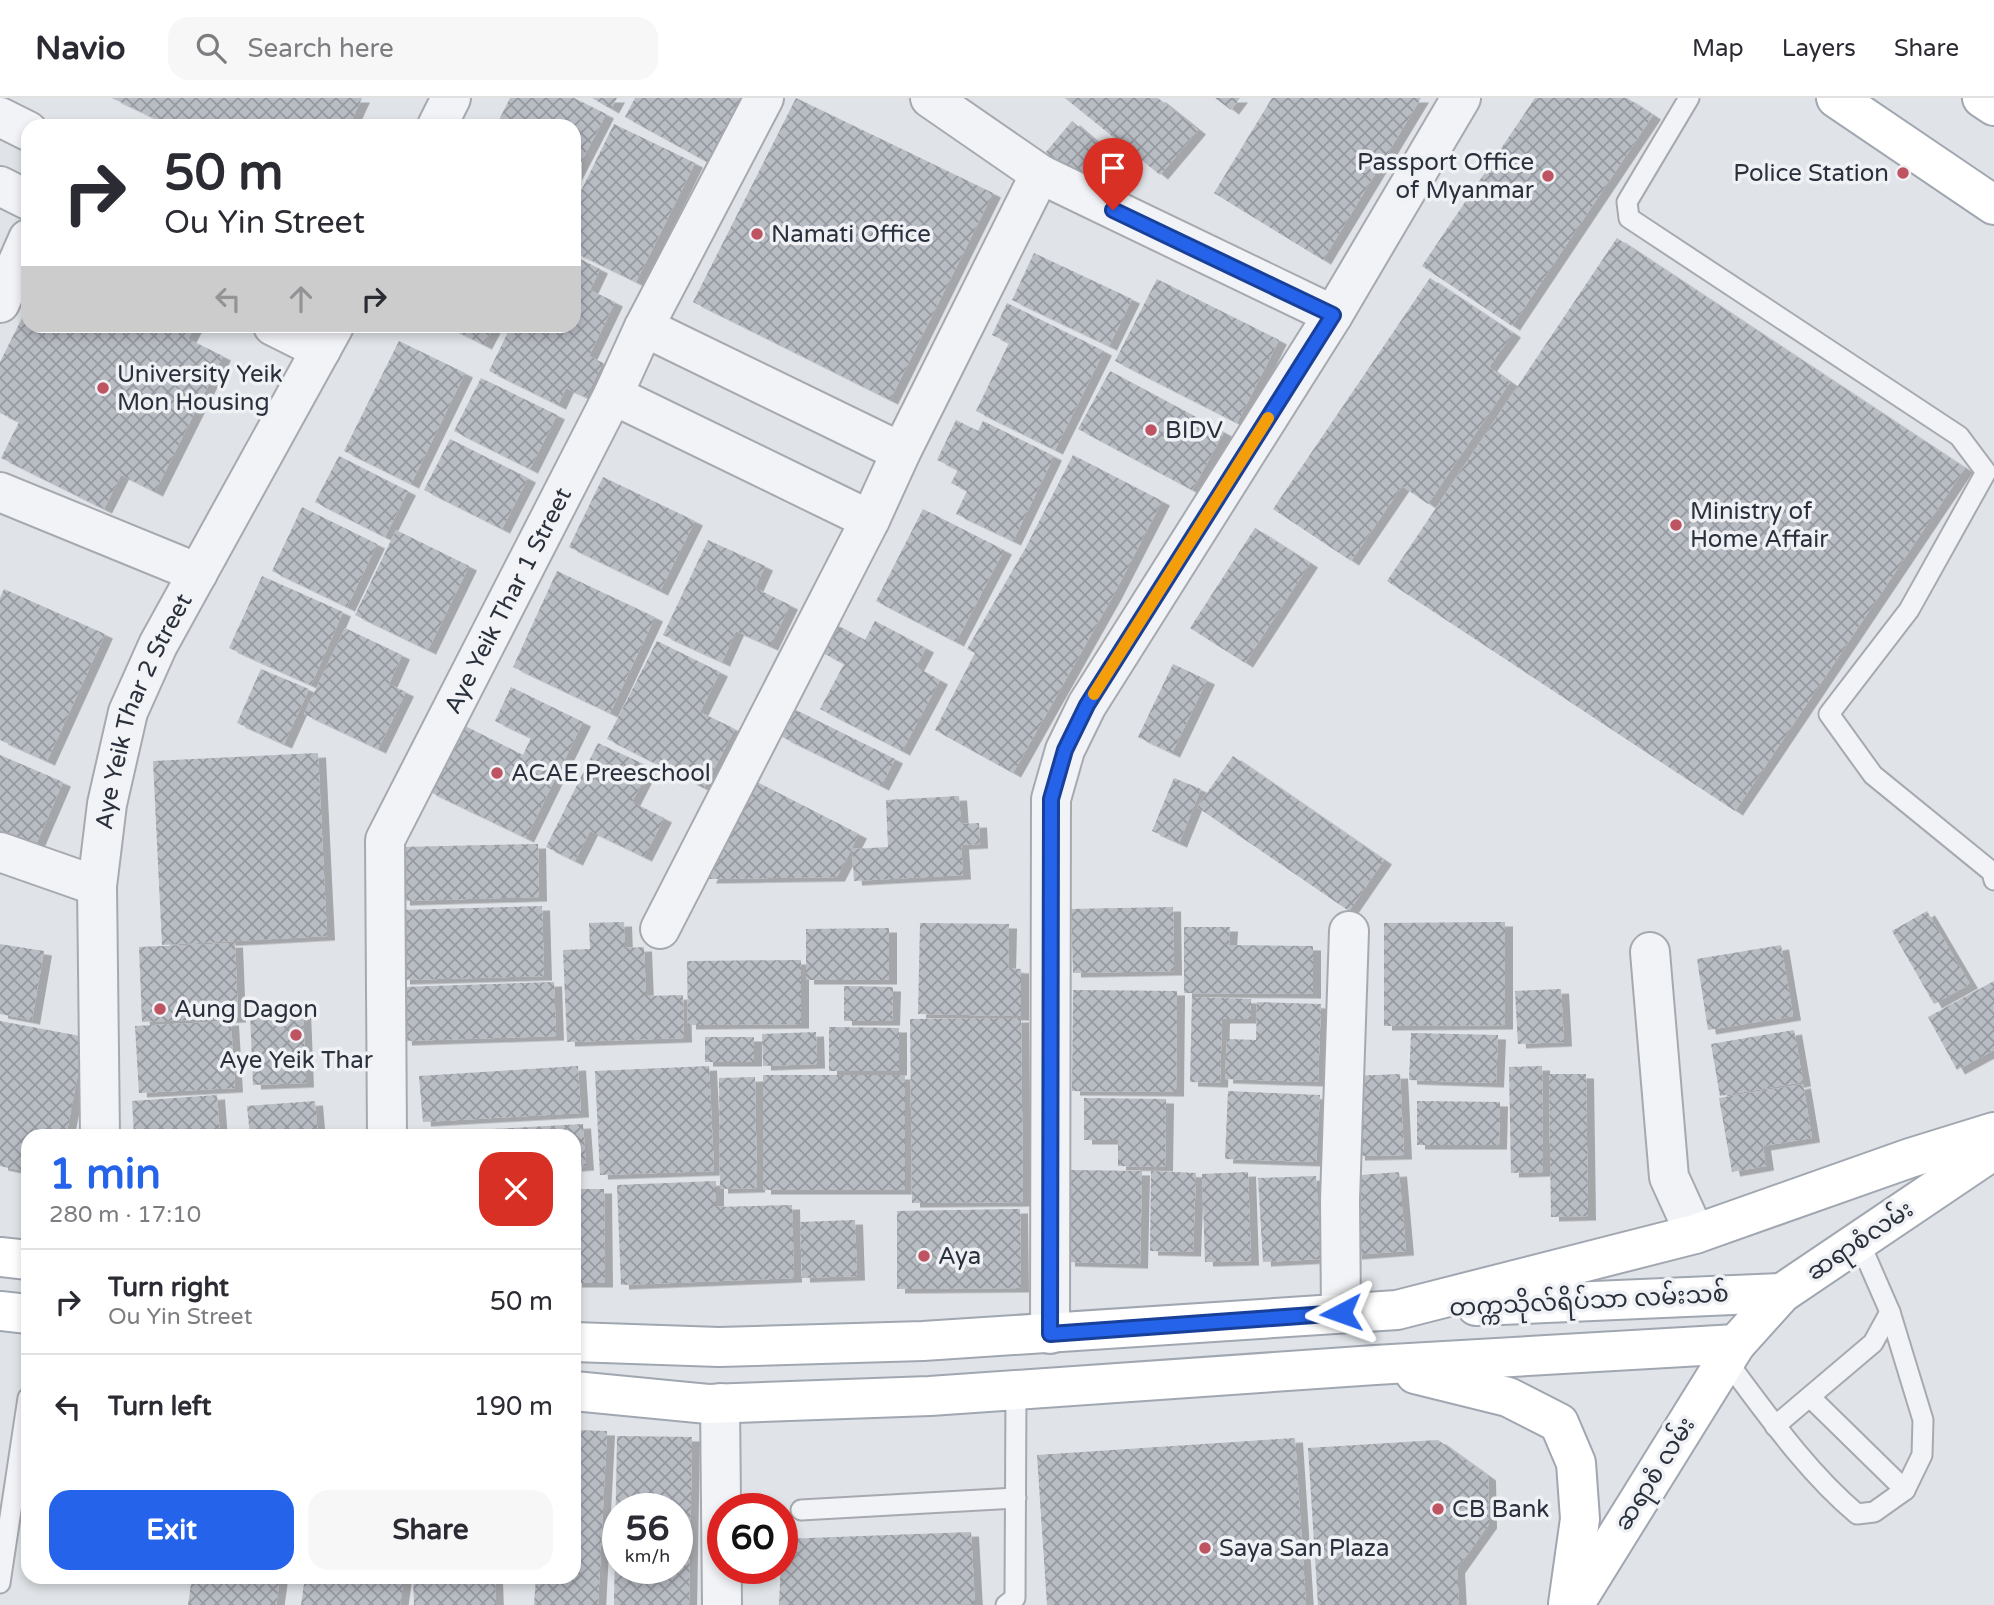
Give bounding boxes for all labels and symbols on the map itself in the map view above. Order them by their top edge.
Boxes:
pin [1083,138,1143,210]
place label: Passport Office of Myanmar [1357,148,1535,205]
place label: Police Station [1733,159,1889,188]
marker: Police Station [1895,165,1911,181]
marker: Passport Office of Myanmar [1540,168,1556,184]
place label: Namati Office [771,220,931,249]
marker: Namati Office [749,226,765,242]
place label: University Yeik Mon Housing [117,360,283,417]
marker: University Yeik Mon Housing [95,380,111,396]
place label: BIDV [1165,416,1223,445]
marker: BIDV [1143,422,1159,438]
street label: Aye Yeik Thar 1 Street [438,483,578,719]
place label: Ministry of Home Affair [1690,497,1829,554]
marker: Ministry of Home Affair [1668,517,1684,533]
street label: Aye Yeik Thar 2 Street [89,588,198,831]
place label: ACAE Preeschool [511,759,711,788]
marker: ACAE Preeschool [489,765,505,781]
place label: Aung Dagon [174,995,318,1024]
marker: Aung Dagon [152,1001,168,1017]
marker: Aye Yeik Thar [288,1027,304,1043]
place label: Aye Yeik Thar [219,1046,374,1075]
street label: ဆရာစံလမ်း [1800,1193,1921,1291]
place label: Aya [938,1242,981,1271]
marker: Aya [916,1248,932,1264]
position arrow [1304,1276,1378,1350]
street label: တက္ကသိုလ်ရိပ်သာ လမ်းသစ် [1448,1277,1730,1327]
street label: ဆရာစံ လမ်း [1607,1411,1705,1538]
speed limit sign: 60 [707,1493,798,1584]
place label: CB Bank [1452,1495,1549,1524]
marker: CB Bank [1430,1501,1446,1517]
place label: Saya San Plaza [1219,1534,1390,1563]
marker: Saya San Plaza [1197,1540,1213,1556]

